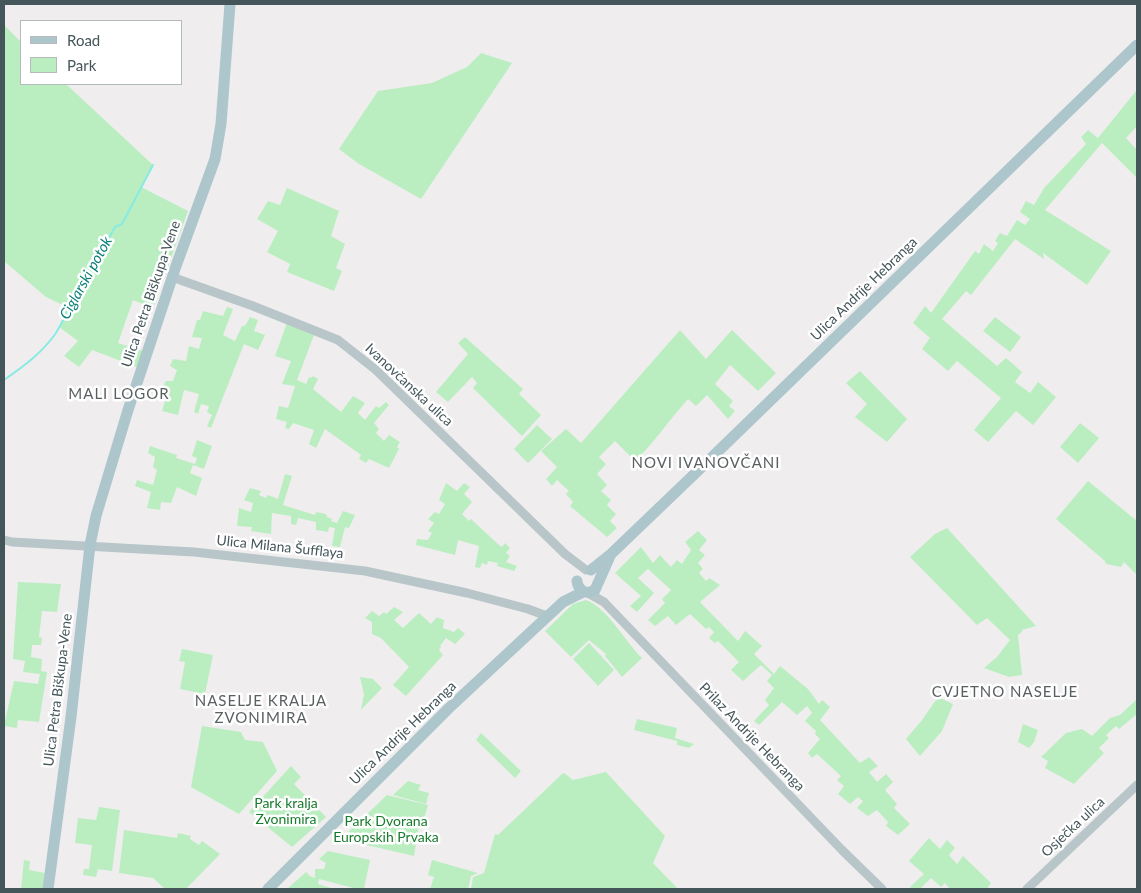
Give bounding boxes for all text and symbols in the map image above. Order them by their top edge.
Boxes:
legend [20,20,182,85]
text: Road [67,31,100,49]
text: Park [67,56,96,74]
street label: Ulica Petra Biškupa-Vene [118,219,184,369]
water label: Ciglarski potok [56,233,116,323]
street label: Ulica Andrije Hebranga [807,234,921,344]
street label: Ivanovčanska ulica [362,340,456,430]
district label: MALI LOGOR [67,385,171,403]
district label: NOVI IVANOVČANI [630,454,782,472]
street label: Ulica Milana Šufflaya [216,532,344,562]
street label: Ulica Petra Biškupa-Vene [40,613,76,767]
street label: Ulica Andrije Hebranga [346,678,460,788]
street label: Prilaz Andrije Hebranga [696,679,808,795]
district label: CVJETNO NASELJE [930,683,1080,701]
district label: NASELJE KRALJA ZVONIMIRA [193,692,329,727]
street label: Osječka ulica [1038,793,1108,861]
park label: Park kralja Zvonimira [254,795,318,828]
park label: Park Dvorana Europskih Prvaka [333,813,439,846]

